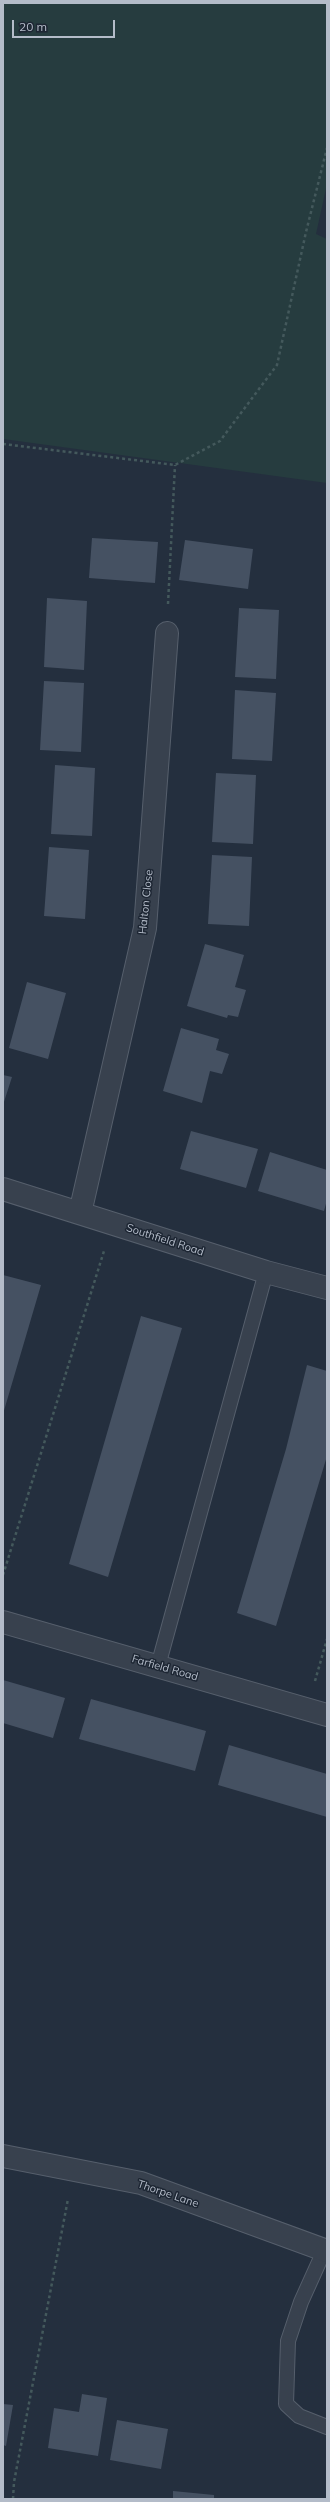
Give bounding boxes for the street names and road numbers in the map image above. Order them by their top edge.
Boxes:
street label: Halton Close [136,869,156,935]
street label: Southfield Road [124,1221,206,1259]
street label: Farfield Road [130,1652,200,1684]
street label: Thorpe Lane [136,2177,200,2211]

